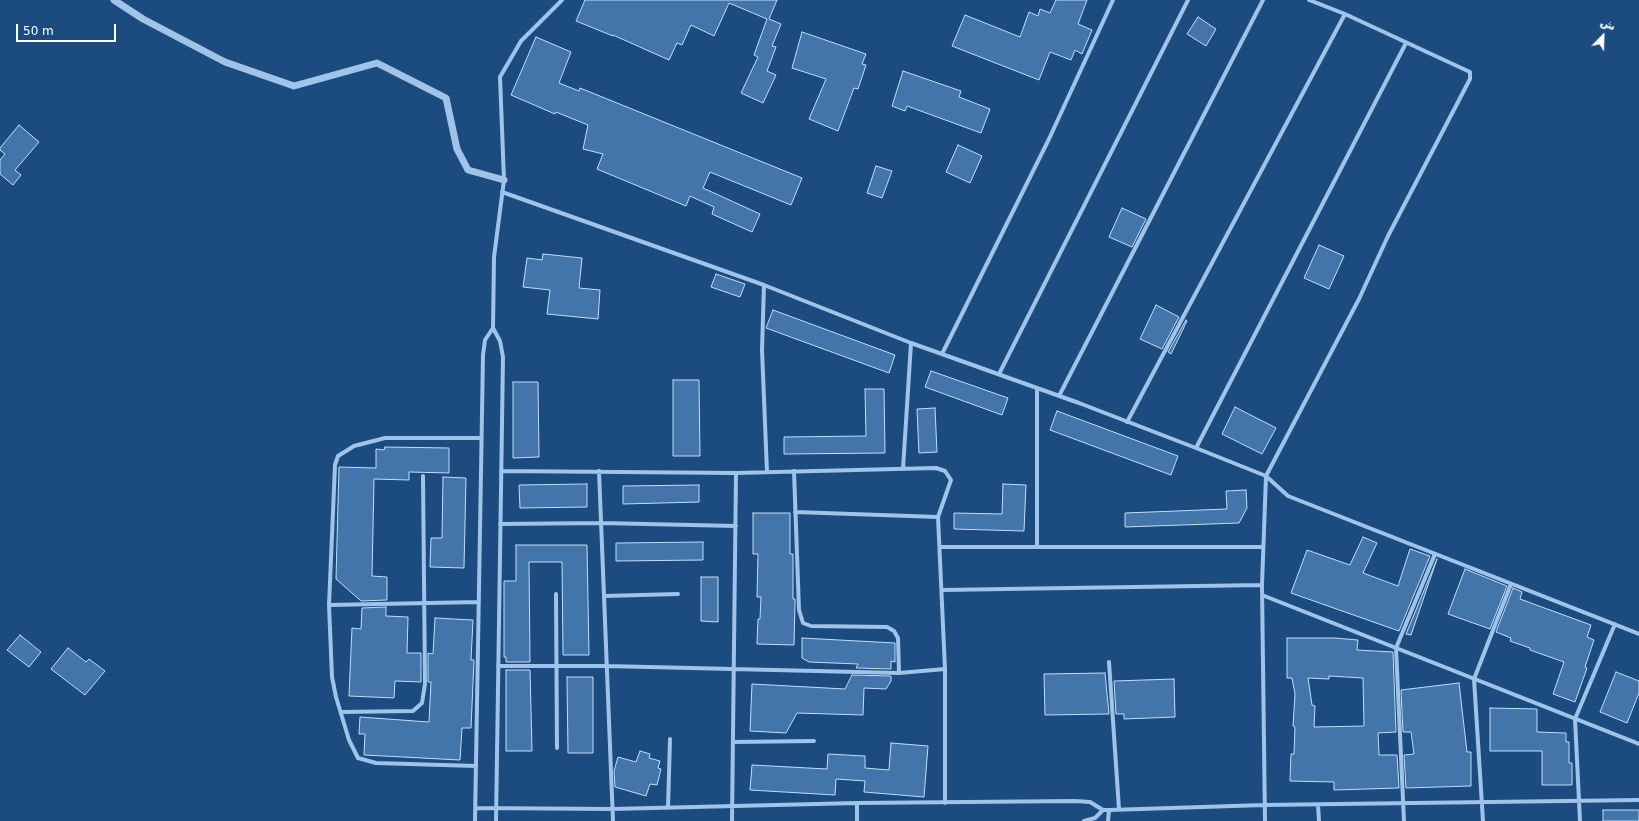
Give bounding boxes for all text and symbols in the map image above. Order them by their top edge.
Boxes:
scale bar [18,16,118,42]
north arrow [1583,16,1623,56]
text: ش [1598,16,1617,33]
text: 50 m [23,24,54,38]

